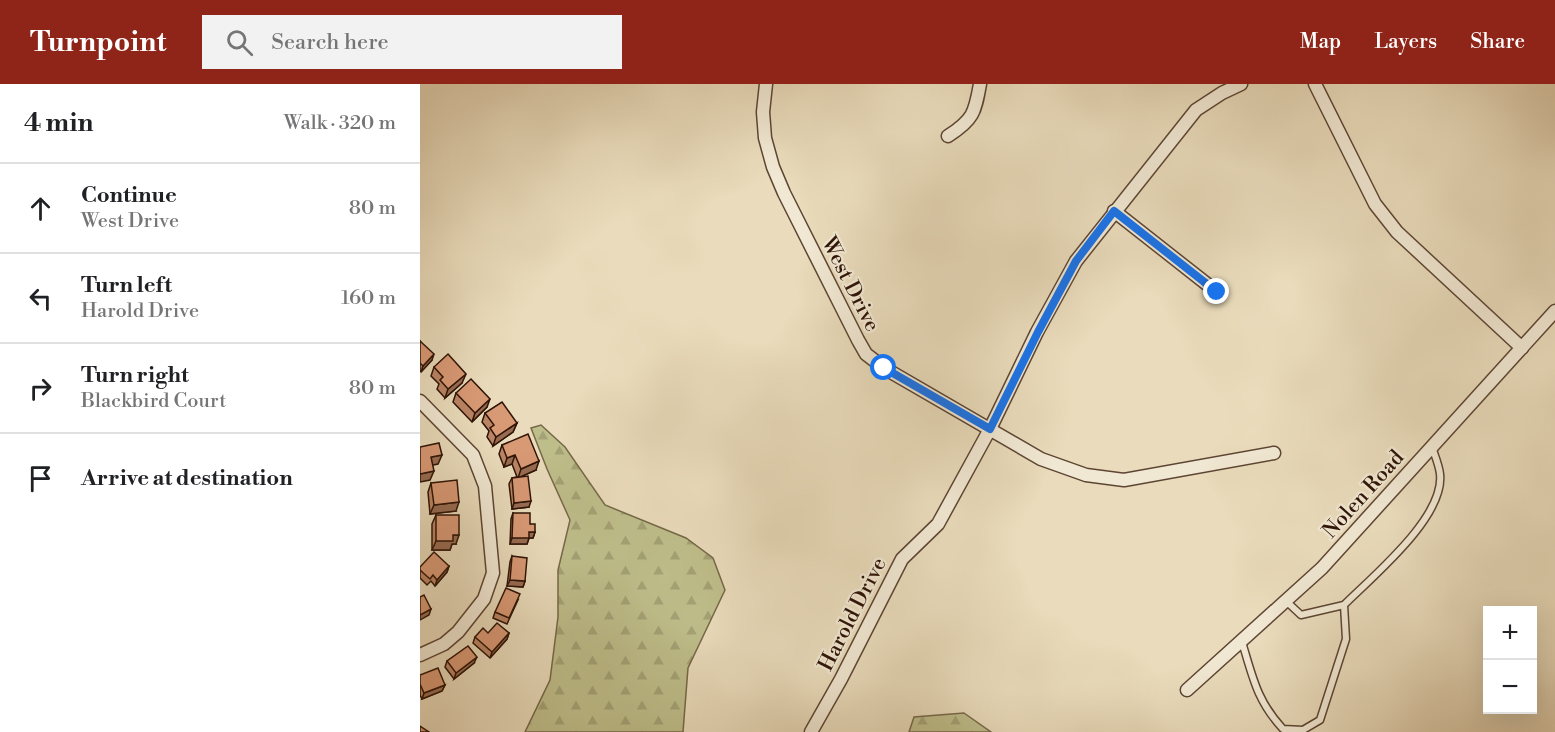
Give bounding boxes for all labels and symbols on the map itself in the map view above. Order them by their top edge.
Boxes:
street label: West Drive [815,232,885,336]
route end [1203,278,1229,304]
route start [870,354,896,380]
street label: Nolen Road [1317,445,1410,544]
street label: Harold Drive [813,553,893,676]

